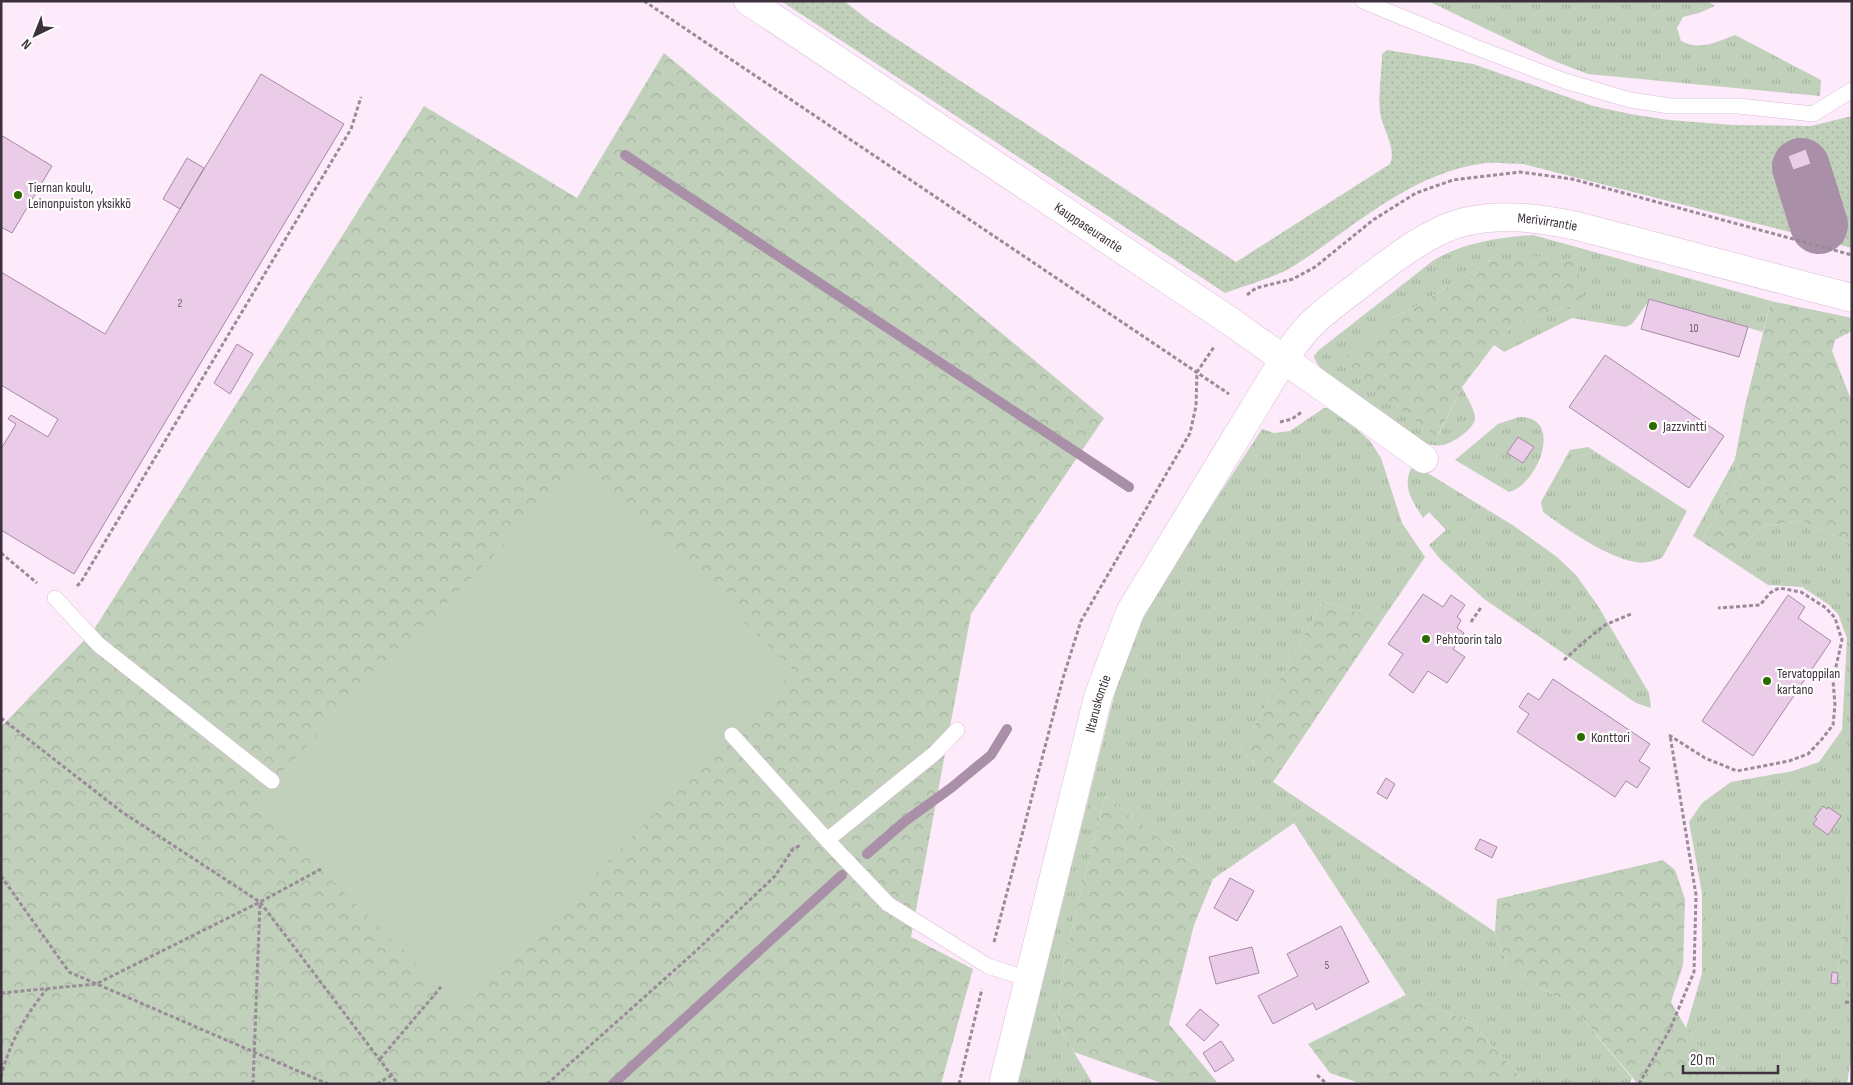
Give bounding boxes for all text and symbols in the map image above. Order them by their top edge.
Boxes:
north arrow [10,10,60,60]
text: N [18,35,35,53]
place label: Tiernan koulu, Leinonpuiston yksikkö [28,179,131,212]
marker: Tiernan koulu, Leinonpuiston yksikkö [12,189,24,201]
street label: Kauppaseurantie [1051,199,1126,257]
street label: Merivirrantie [1517,209,1579,235]
house number: 2 [178,297,183,310]
house number: 10 [1690,322,1698,335]
place label: Jazzvintti [1662,418,1707,435]
marker: Jazzvintti [1647,420,1659,432]
place label: Pehtoorin talo [1436,631,1502,648]
marker: Pehtoorin talo [1420,633,1432,645]
place label: Tervatoppilan kartano [1777,665,1840,698]
street label: Iltaruskontie [1082,672,1115,734]
marker: Tervatoppilan kartano [1761,675,1773,687]
place label: Konttori [1591,729,1630,746]
marker: Konttori [1575,731,1587,743]
house number: 5 [1325,959,1329,972]
scale bar [1683,1042,1778,1074]
text: 20 m [1690,1051,1715,1070]

